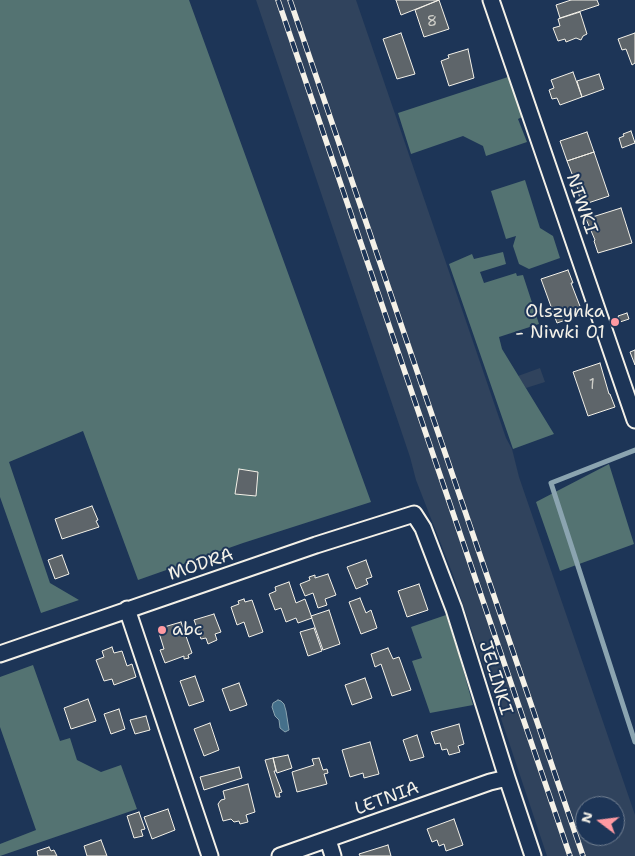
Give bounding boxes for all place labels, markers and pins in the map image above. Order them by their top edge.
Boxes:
place label: Olszynka - Niwki 01 [515,301,605,344]
marker: Olszynka - Niwki 01 [609,316,621,328]
place label: abc [172,619,203,641]
marker: abc [156,624,168,636]

